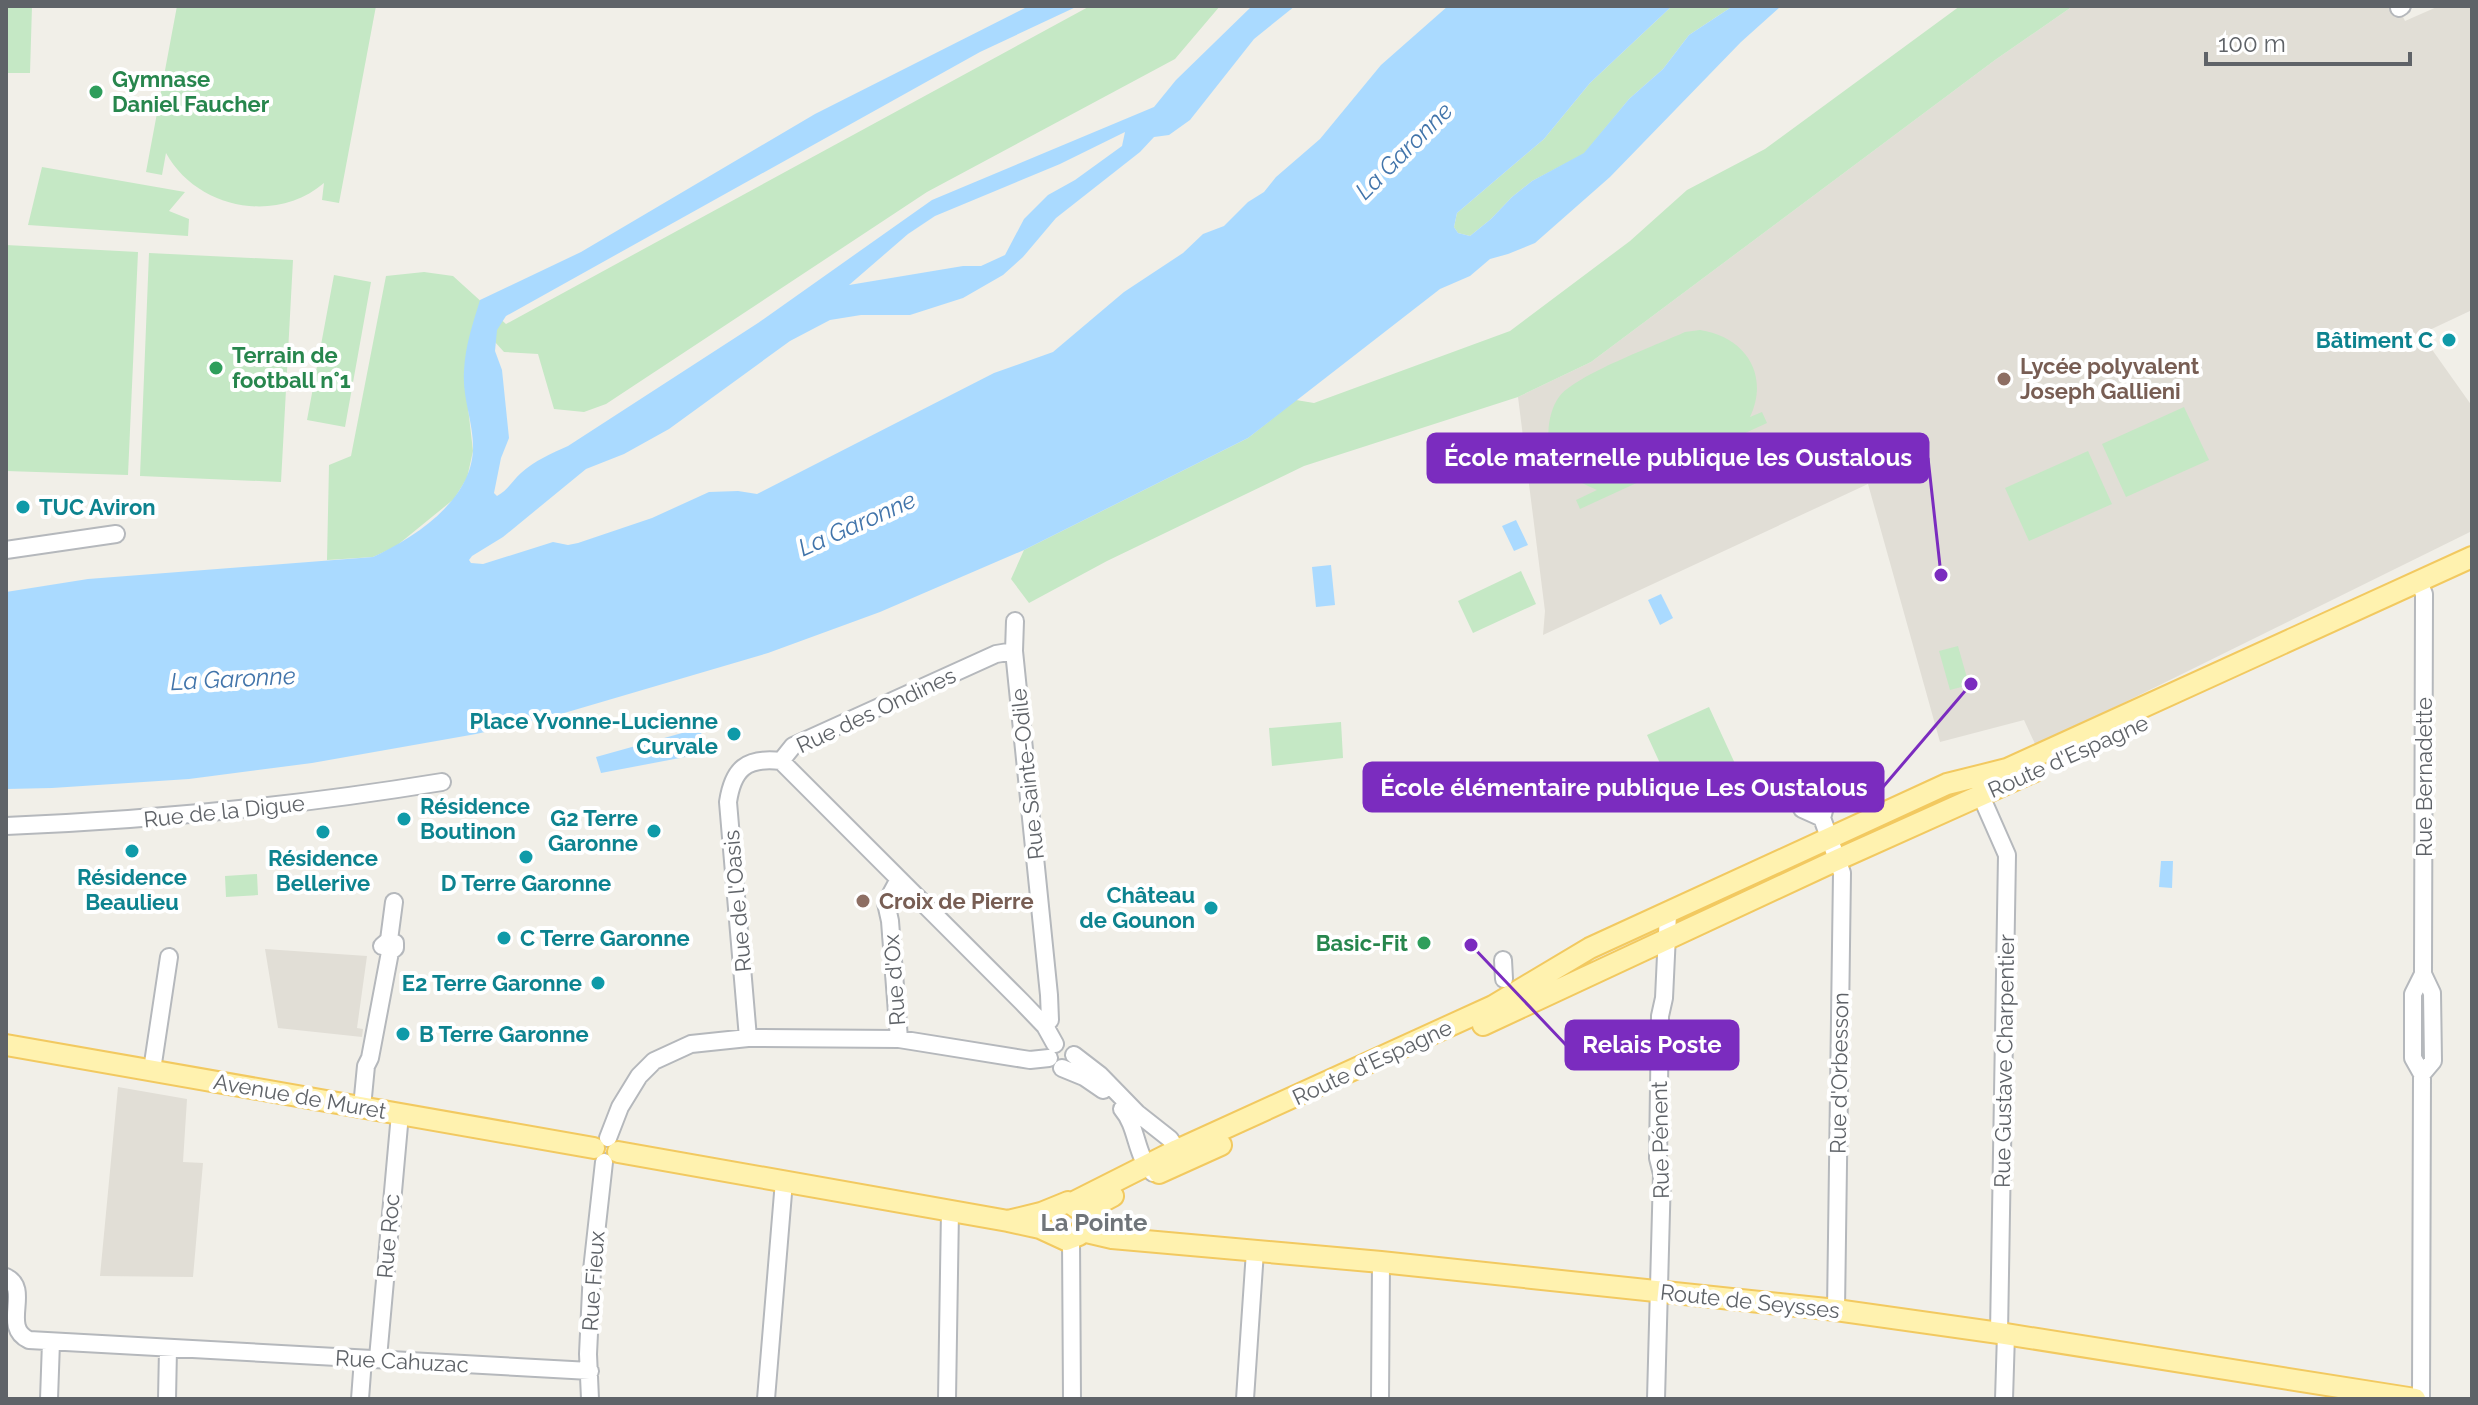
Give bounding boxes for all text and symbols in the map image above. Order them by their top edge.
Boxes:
scale bar [2206,16,2410,66]
text: 100 m [2218,29,2286,58]
place label: Gymnase Daniel Faucher [112,66,270,117]
marker: Gymnase Daniel Faucher [87,83,105,101]
water label: La Garonne [1349,96,1458,205]
place label: Bâtiment C [2316,327,2433,353]
marker: Bâtiment C [2440,331,2458,349]
place label: Terrain de football n°1 [232,342,351,393]
place label: Lycée polyvalent Joseph Gallieni [2020,353,2200,404]
marker: Terrain de football n°1 [207,359,225,377]
marker: Lycée polyvalent Joseph Gallieni [1995,370,2013,388]
callout: École maternelle publique les Oustalous [1428,434,1928,482]
text: École maternelle publique les Oustalous [1444,443,1912,472]
water label: La Garonne [794,485,920,562]
place label: TUC Aviron [39,494,156,520]
marker: TUC Aviron [14,498,32,516]
water label: La Garonne [170,661,296,696]
street label: Rue des Ondines [792,662,960,758]
street label: Rue Sainte-Odile [1005,687,1049,861]
street label: Rue Bernadette [2411,697,2437,857]
place label: Place Yvonne-Lucienne Curvale [470,708,718,759]
street label: Route d'Espagne [1984,709,2152,803]
marker: Place Yvonne-Lucienne Curvale [725,725,743,743]
callout: École élémentaire publique Les Oustalous [1364,763,1883,811]
text: École élémentaire publique Les Oustalous [1380,773,1868,802]
street label: Rue de la Digue [142,790,306,832]
place label: Résidence Boutinon [420,793,530,844]
place label: G2 Terre Garonne [548,805,638,856]
marker: Résidence Boutinon [395,810,413,828]
marker: G2 Terre Garonne [645,822,663,840]
marker: Résidence Bellerive [314,823,332,841]
street label: Rue de l'Oasis [718,829,756,973]
marker: Résidence Beaulieu [123,842,141,860]
place label: Résidence Bellerive [268,845,378,896]
marker: D Terre Garonne [517,848,535,866]
place label: Résidence Beaulieu [77,864,187,915]
place label: D Terre Garonne [441,870,611,896]
place label: Château de Gounon [1080,882,1195,933]
place label: Croix de Pierre [879,888,1034,914]
marker: Croix de Pierre [854,892,872,910]
marker: Château de Gounon [1202,899,1220,917]
place label: C Terre Garonne [520,925,690,951]
marker: C Terre Garonne [495,929,513,947]
place label: Basic-Fit [1316,930,1409,956]
street label: Rue d'Ox [878,934,910,1026]
marker: Basic-Fit [1415,934,1433,952]
street label: Rue Gustave Charpentier [1989,934,2019,1188]
place label: E2 Terre Garonne [402,970,582,996]
marker: E2 Terre Garonne [589,974,607,992]
street label: Rue d'Orbesson [1825,992,1853,1154]
street label: Route d'Espagne [1288,1014,1456,1110]
place label: B Terre Garonne [419,1021,589,1047]
callout: Relais Poste [1566,1021,1738,1069]
marker: B Terre Garonne [394,1025,412,1043]
text: Relais Poste [1582,1030,1722,1059]
street label: Avenue de Muret [212,1068,389,1124]
street label: Rue Pénent [1646,1080,1674,1199]
street label: Rue Roc [371,1193,405,1279]
district label: La Pointe [1041,1208,1147,1237]
street label: Rue Fieux [577,1230,609,1332]
street label: Route de Seysses [1659,1279,1841,1323]
street label: Rue Cahuzac [335,1345,469,1377]

